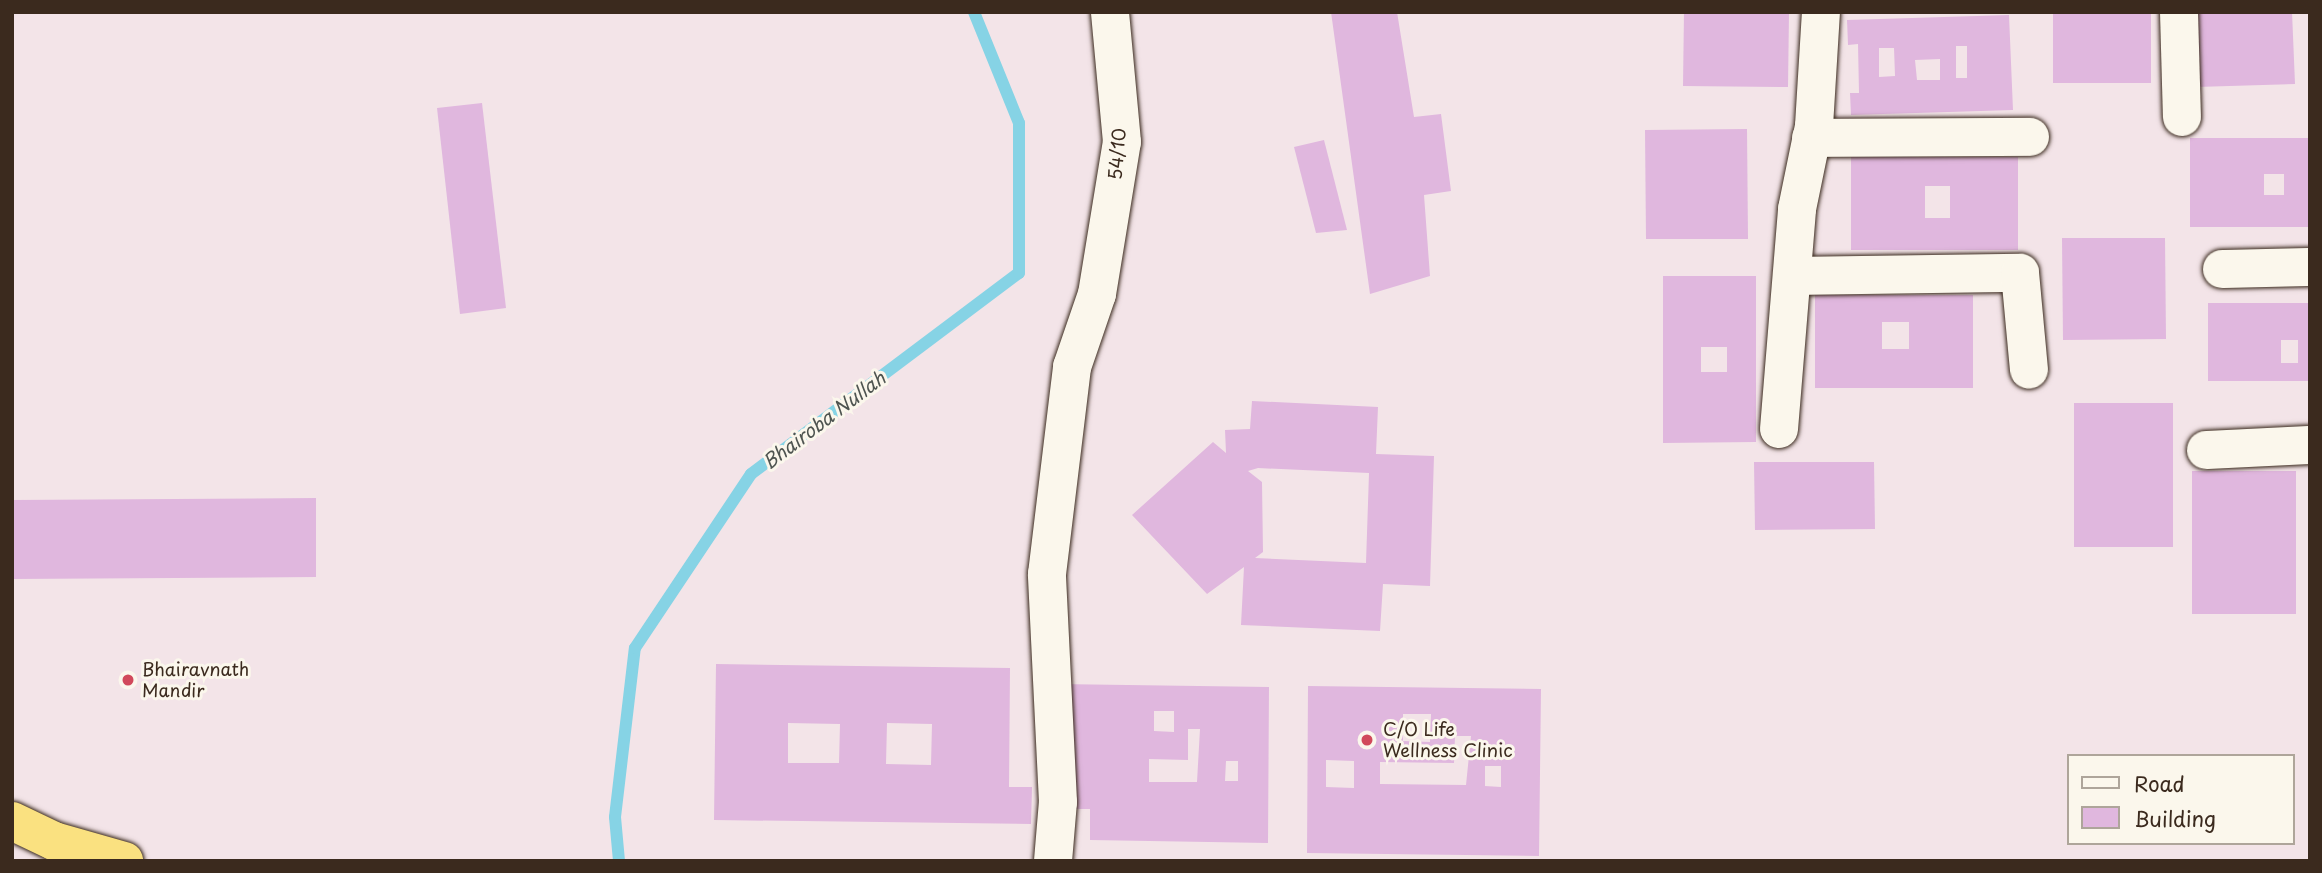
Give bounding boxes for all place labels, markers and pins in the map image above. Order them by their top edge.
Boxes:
place label: Bhairavnath Mandir [142,659,249,702]
marker: Bhairavnath Mandir [120,672,136,688]
place label: C/O Life Wellness Clinic [1383,719,1511,762]
marker: C/O Life Wellness Clinic [1357,730,1377,750]

